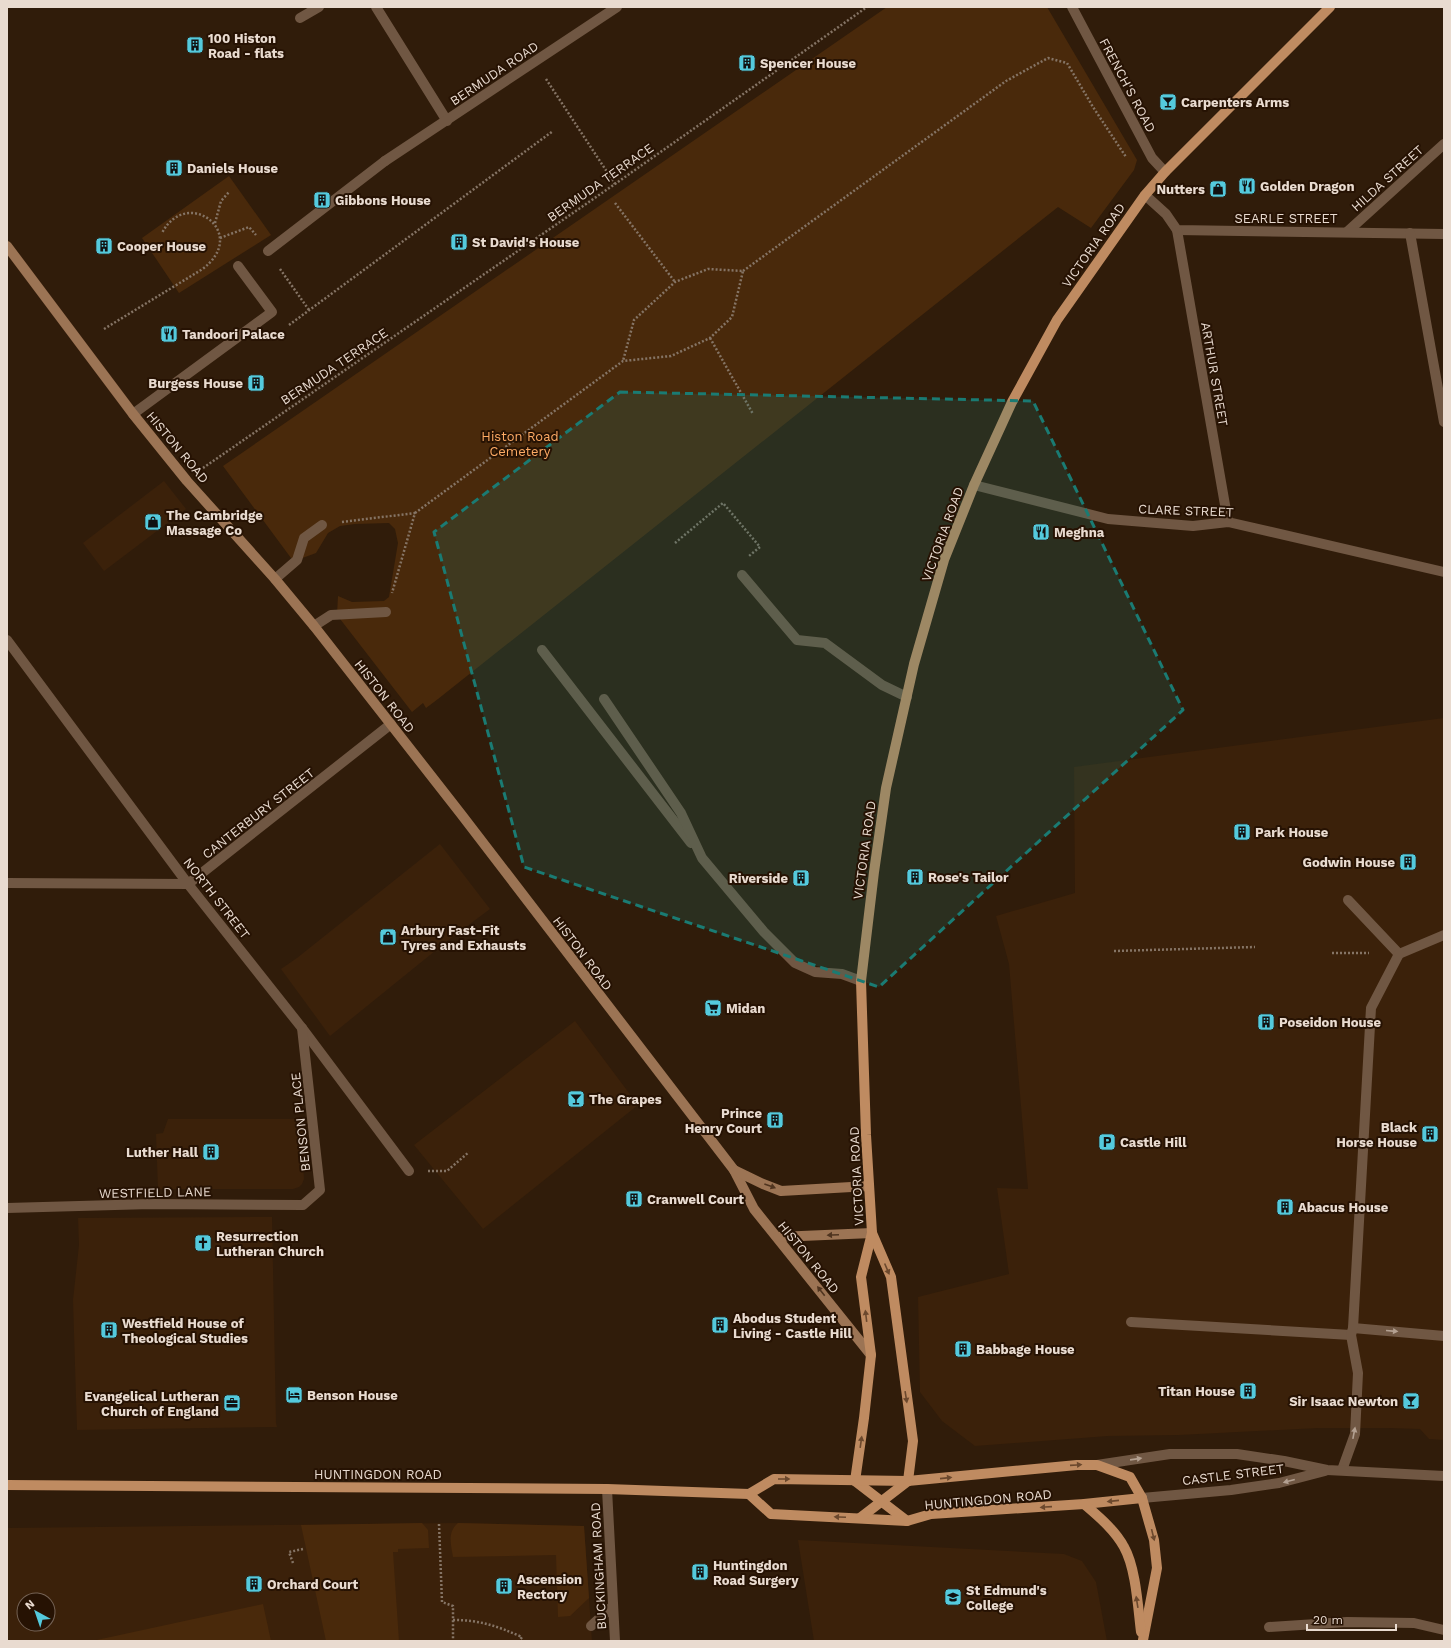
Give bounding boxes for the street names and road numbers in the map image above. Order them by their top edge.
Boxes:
street label: FRENCH'S ROAD [1096,36,1159,135]
street label: BERMUDA ROAD [447,38,541,109]
street label: BERMUDA TERRACE [544,140,656,225]
street label: HILDA STREET [1348,142,1427,215]
street label: VICTORIA ROAD [1059,200,1128,290]
street label: SEARLE STREET [1234,211,1338,226]
street label: ARTHUR STREET [1198,321,1231,427]
street label: BERMUDA TERRACE [278,325,391,408]
street label: HISTON ROAD [143,409,212,486]
street label: VICTORIA ROAD [918,485,967,583]
street label: CLARE STREET [1138,501,1234,520]
street label: HISTON ROAD [351,657,418,736]
street label: CANTERBURY STREET [199,765,317,862]
street label: VICTORIA ROAD [850,800,879,900]
street label: NORTH STREET [180,855,253,942]
street label: HISTON ROAD [550,913,615,993]
street label: BENSON PLACE [288,1072,313,1172]
street label: VICTORIA ROAD [846,1126,867,1226]
street label: WESTFIELD LANE [99,1184,211,1201]
street label: HISTON ROAD [775,1218,842,1296]
street label: CASTLE STREET [1181,1461,1285,1488]
street label: HUNTINGDON ROAD [314,1467,442,1482]
street label: HUNTINGDON ROAD [924,1486,1052,1513]
street label: BUCKINGHAM ROAD [588,1502,609,1630]

